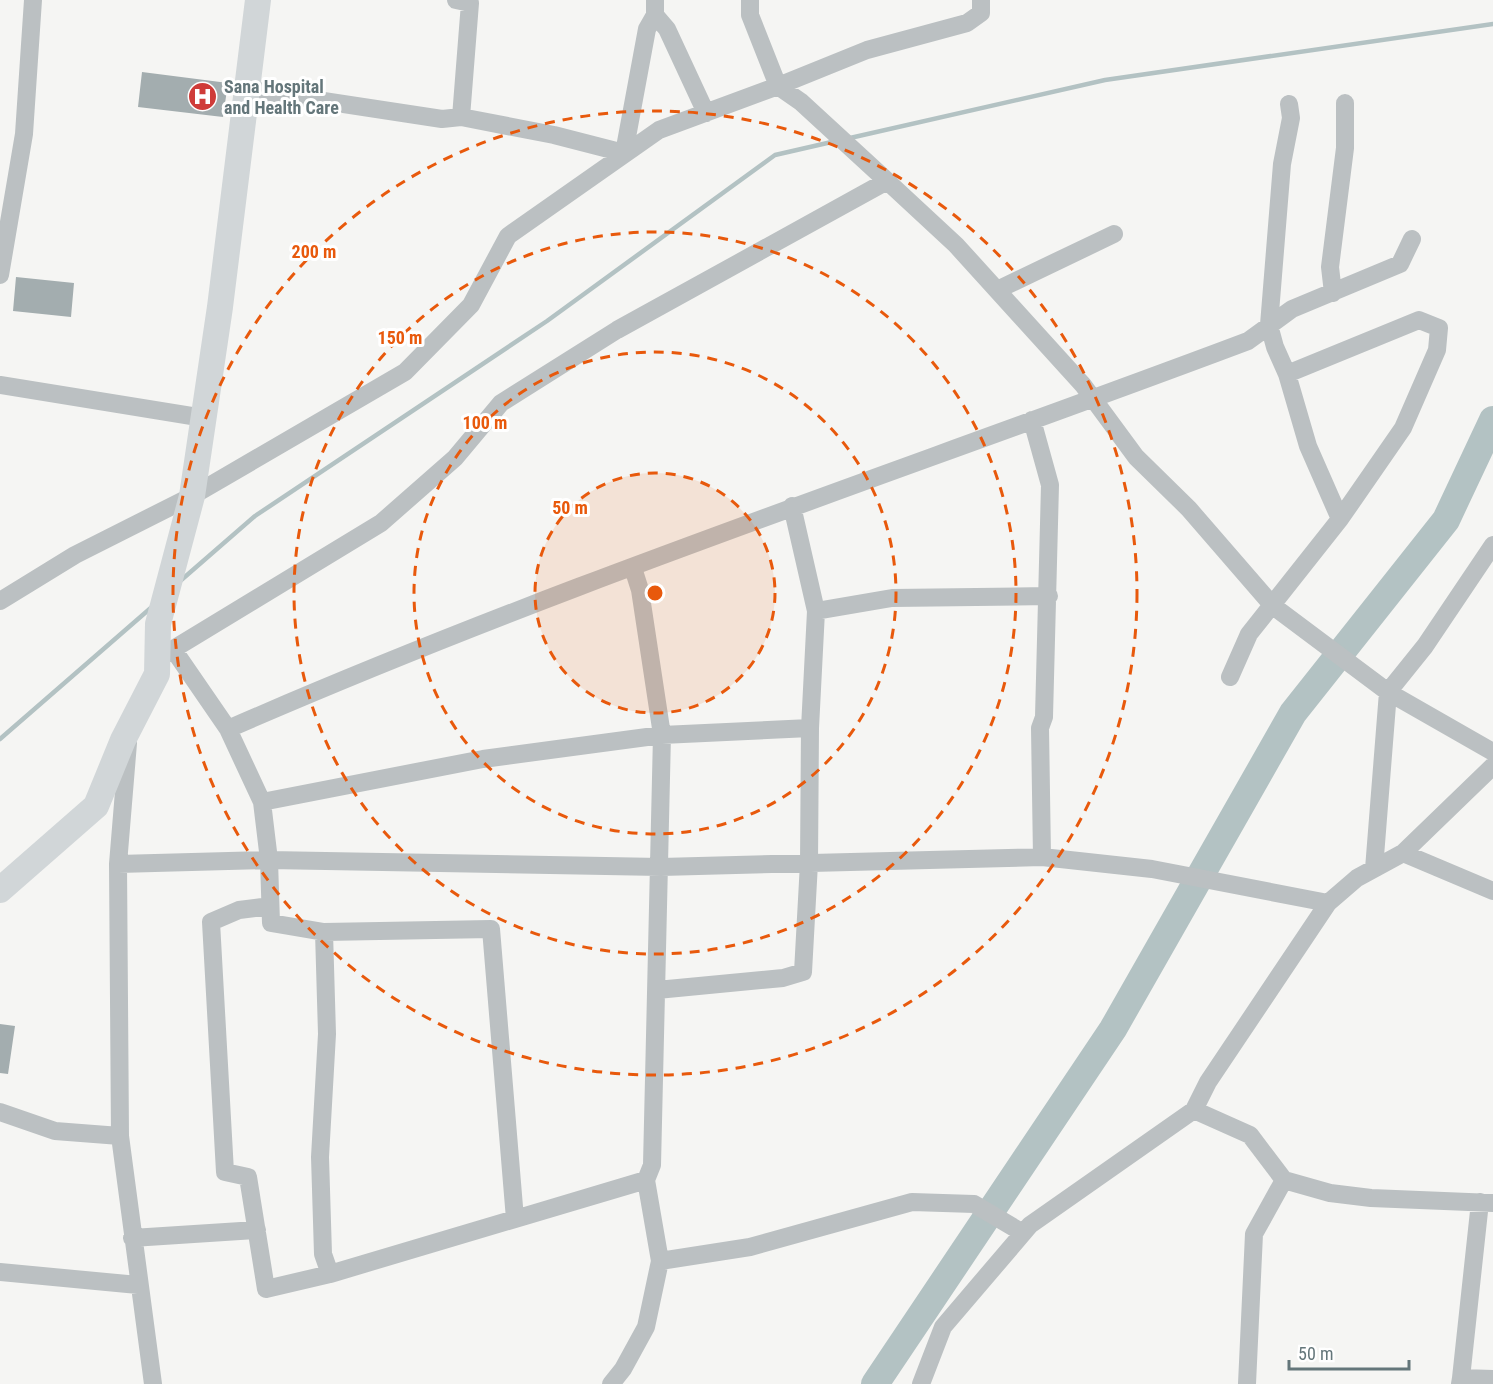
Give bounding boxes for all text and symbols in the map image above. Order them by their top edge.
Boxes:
place label: Sana Hospital and Health Care [224,76,339,118]
hospital icon: Sana Hospital and Health Care [187,81,219,113]
text: 200 m [292,241,336,262]
text: 150 m [378,327,422,348]
text: 100 m [463,412,507,433]
text: 50 m [552,497,588,518]
centre of rings [645,583,665,603]
scale bar [1289,1333,1409,1371]
text: 50 m [1298,1343,1333,1364]

